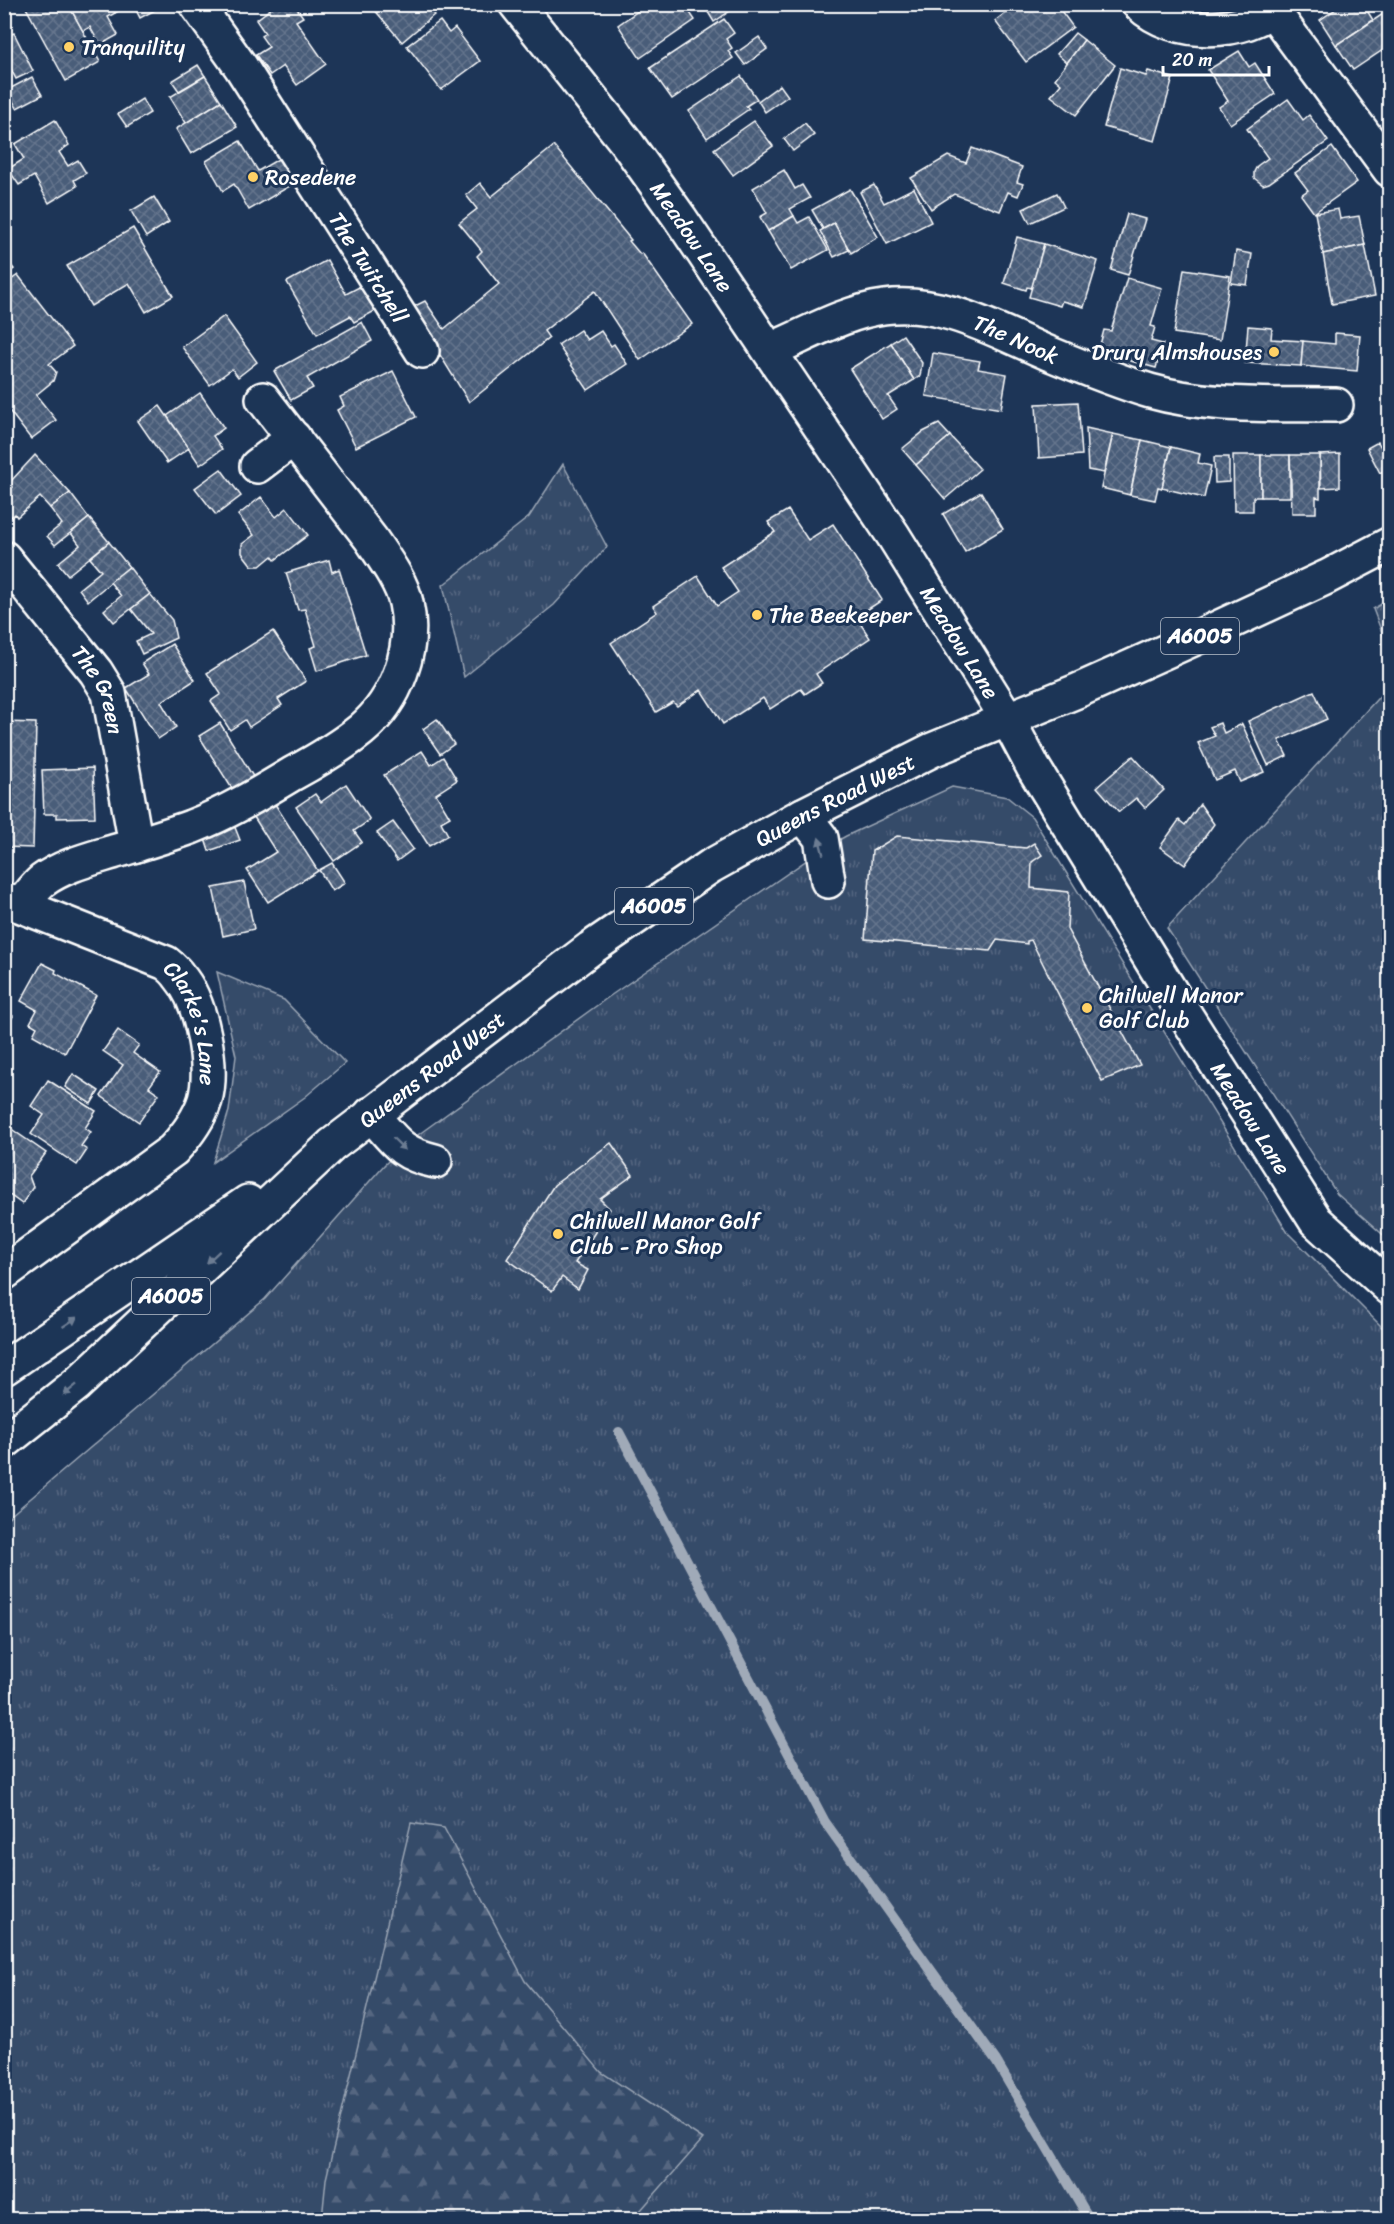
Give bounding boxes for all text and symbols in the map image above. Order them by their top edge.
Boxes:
place label: Tranquility [81,28,186,67]
scale bar [1163,39,1270,77]
marker: Tranquility [62,40,76,54]
text: 20 m [1172,44,1212,76]
place label: Rosedene [265,158,356,197]
marker: Rosedene [246,170,260,184]
street label: Meadow Lane [639,173,744,301]
street label: The Twitchell [318,204,419,332]
street label: The Nook [967,303,1065,375]
place label: Drury Almshouses [1091,333,1262,372]
marker: Drury Almshouses [1267,345,1281,359]
street label: Meadow Lane [909,578,1010,707]
place label: The Beekeeper [769,596,913,635]
marker: The Beekeeper [750,608,764,622]
road number: A6005 [1161,618,1239,654]
street label: The Green [61,636,135,737]
street label: Queens Road West [748,742,923,858]
one-way arrow [816,837,826,855]
road number: A6005 [615,888,693,924]
street label: Clarke's Lane [154,950,227,1086]
place label: Chilwell Manor Golf Club [1099,976,1244,1040]
street label: Queens Road West [350,1000,514,1138]
marker: Chilwell Manor Golf Club [1080,1001,1094,1015]
street label: Meadow Lane [1200,1054,1301,1183]
one-way arrow [391,1137,406,1151]
place label: Chilwell Manor Golf Club - Pro Shop [570,1202,762,1266]
marker: Chilwell Manor Golf Club - Pro Shop [551,1227,565,1241]
one-way arrow [205,1250,220,1264]
road number: A6005 [132,1278,210,1314]
one-way arrow [61,1317,78,1328]
one-way arrow [62,1383,78,1396]

